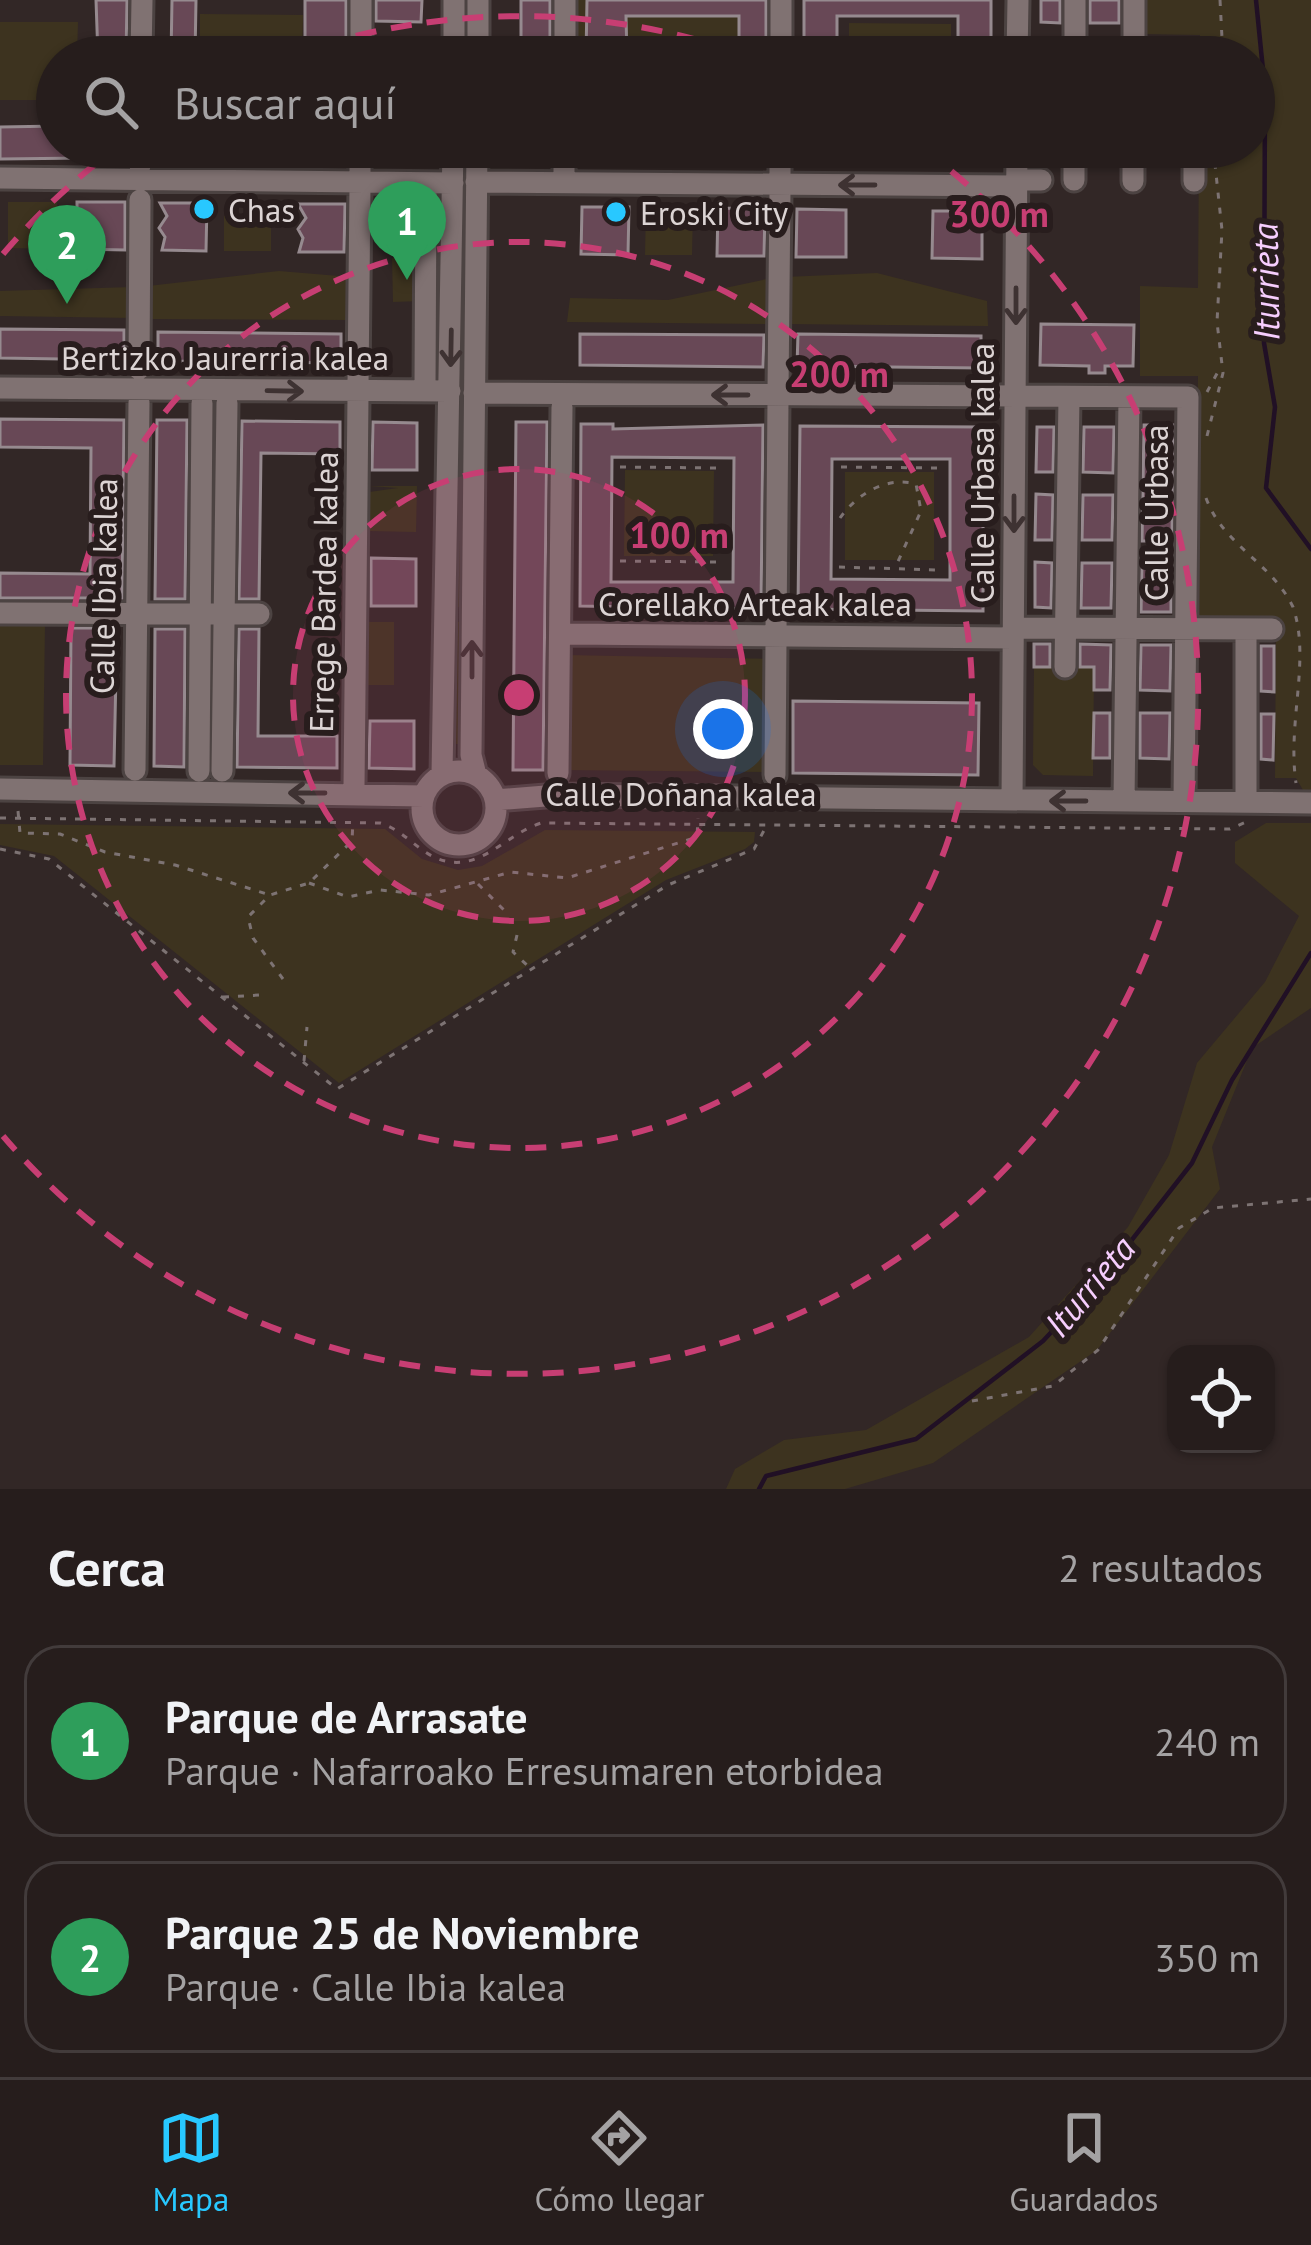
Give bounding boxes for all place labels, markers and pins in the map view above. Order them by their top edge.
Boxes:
pin: 1 [368,181,446,280]
place label: Chas [228,188,295,231]
place label: Eroski City [640,191,789,234]
marker: Chas [191,196,217,222]
marker: Eroski City [603,199,629,225]
pin: 2 [28,205,106,304]
centre of rings [498,674,540,716]

